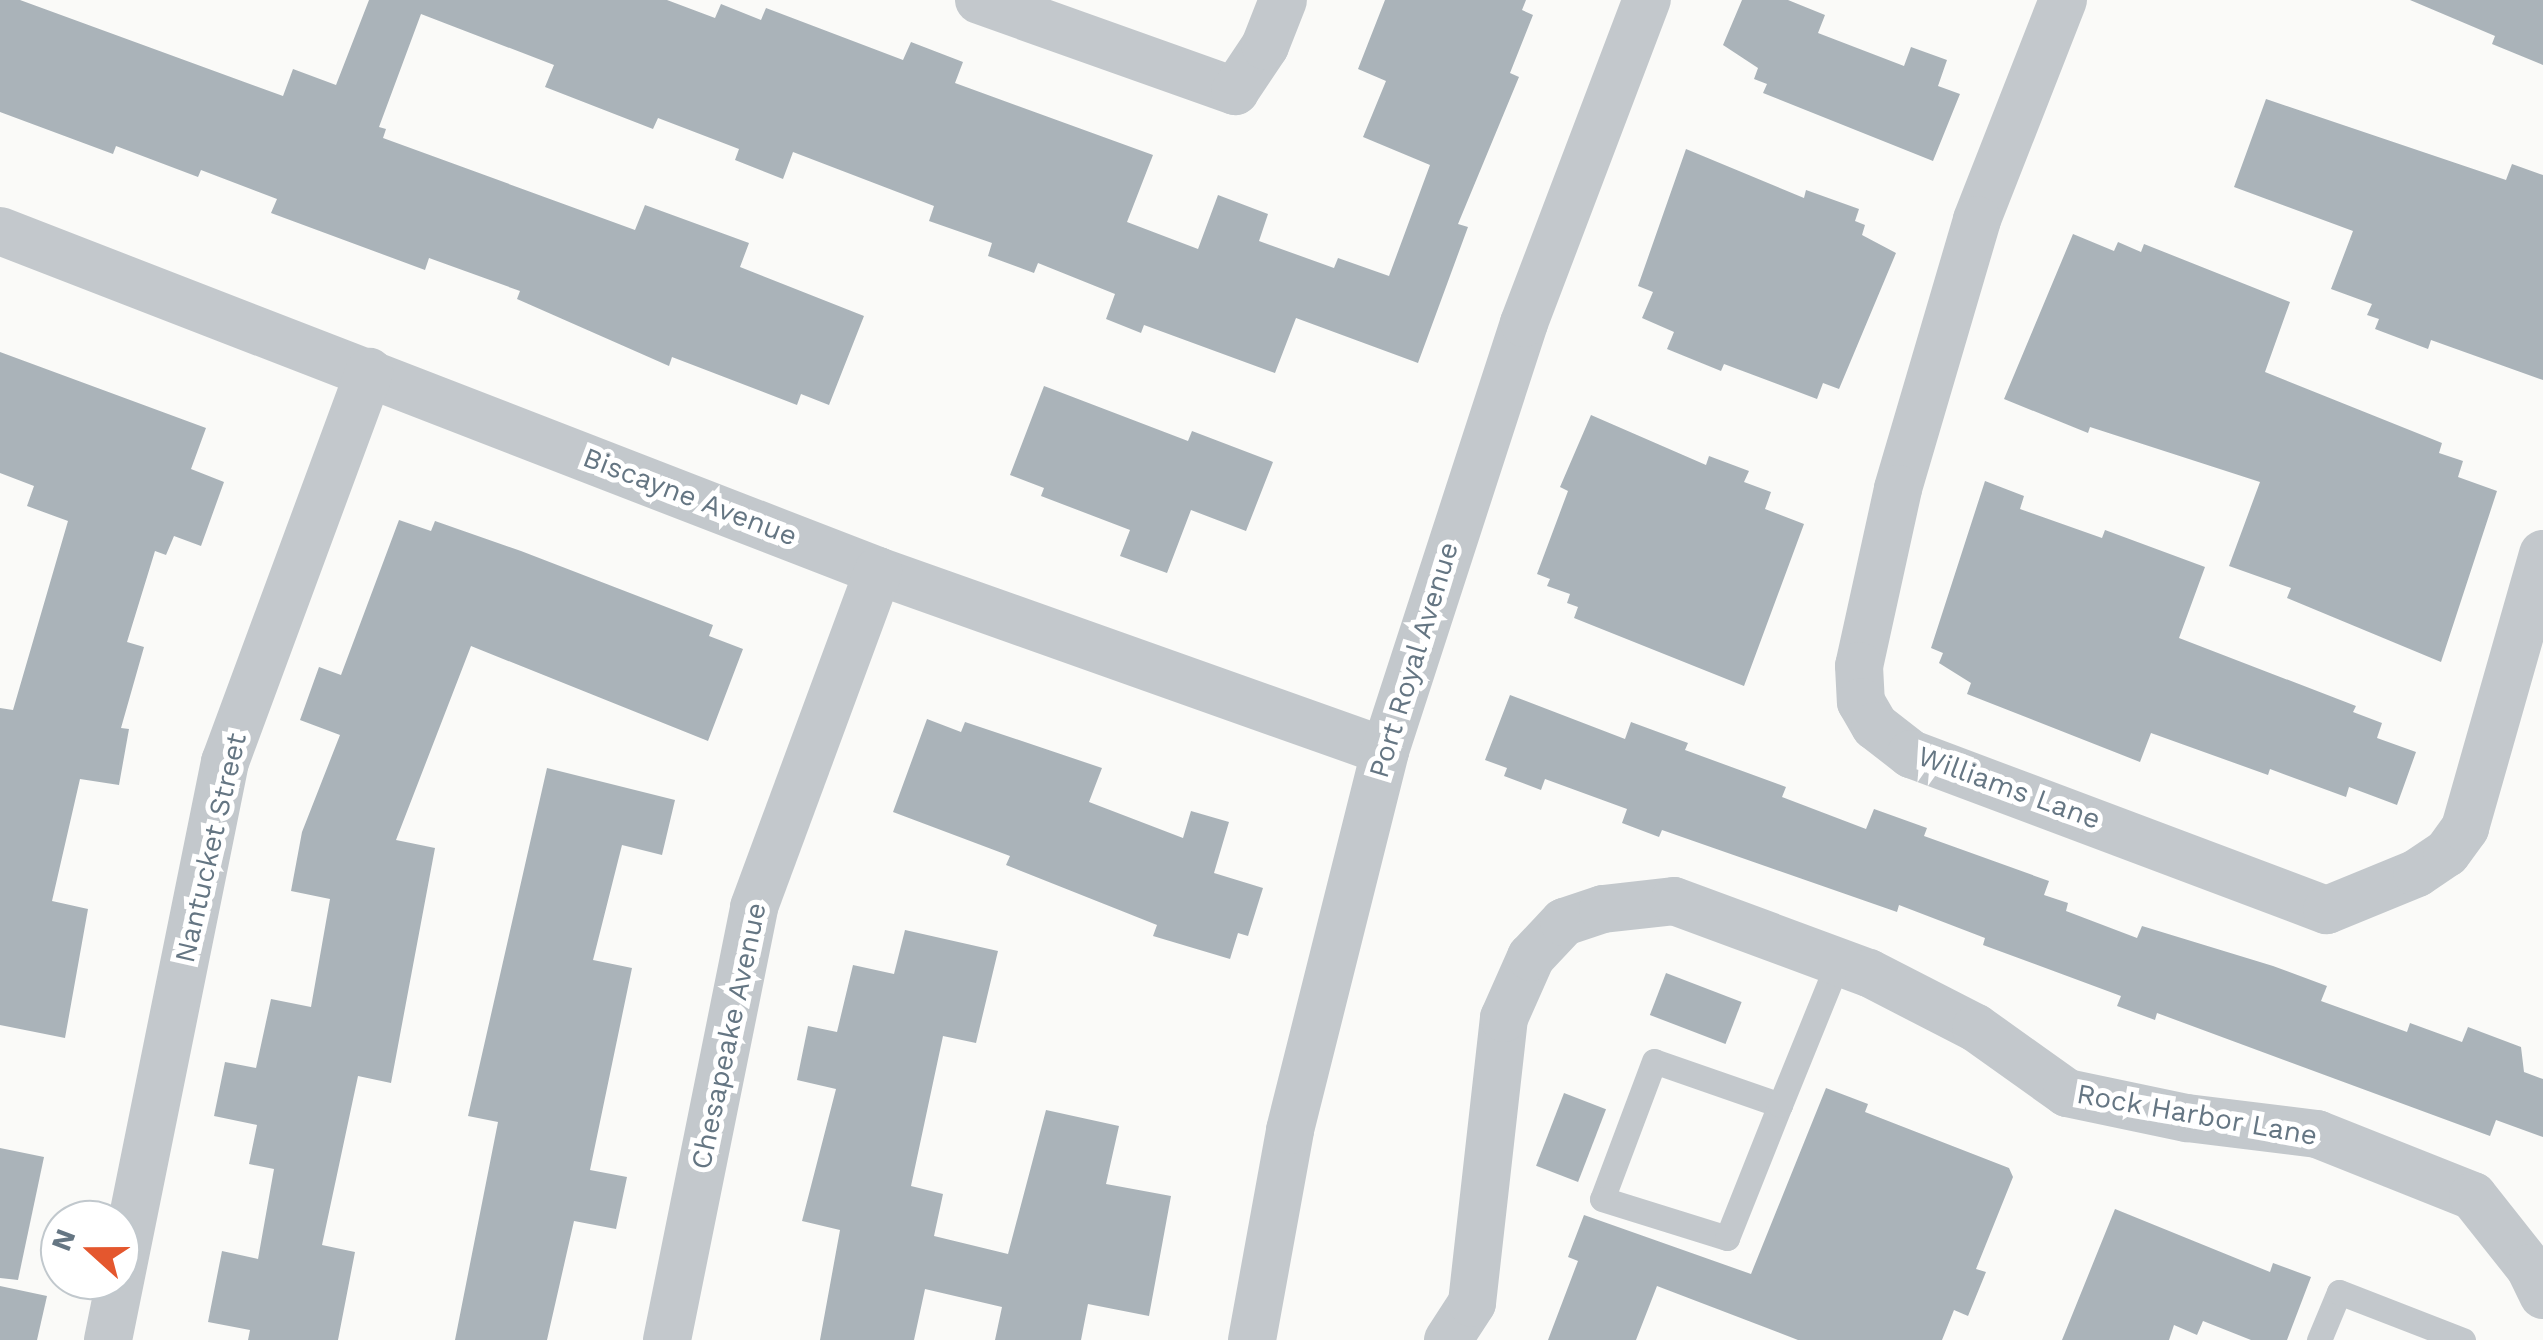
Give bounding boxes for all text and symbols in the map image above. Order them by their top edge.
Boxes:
street label: Biscayne Avenue [578,441,802,553]
street label: Port Royal Avenue [1362,537,1466,783]
street label: Nantucket Street [168,730,254,966]
street label: Williams Lane [1913,739,2105,837]
street label: Chesapeake Avenue [684,899,774,1173]
street label: Rock Harbor Lane [2073,1077,2321,1153]
north arrow [40,1200,140,1300]
text: N [44,1224,83,1255]

